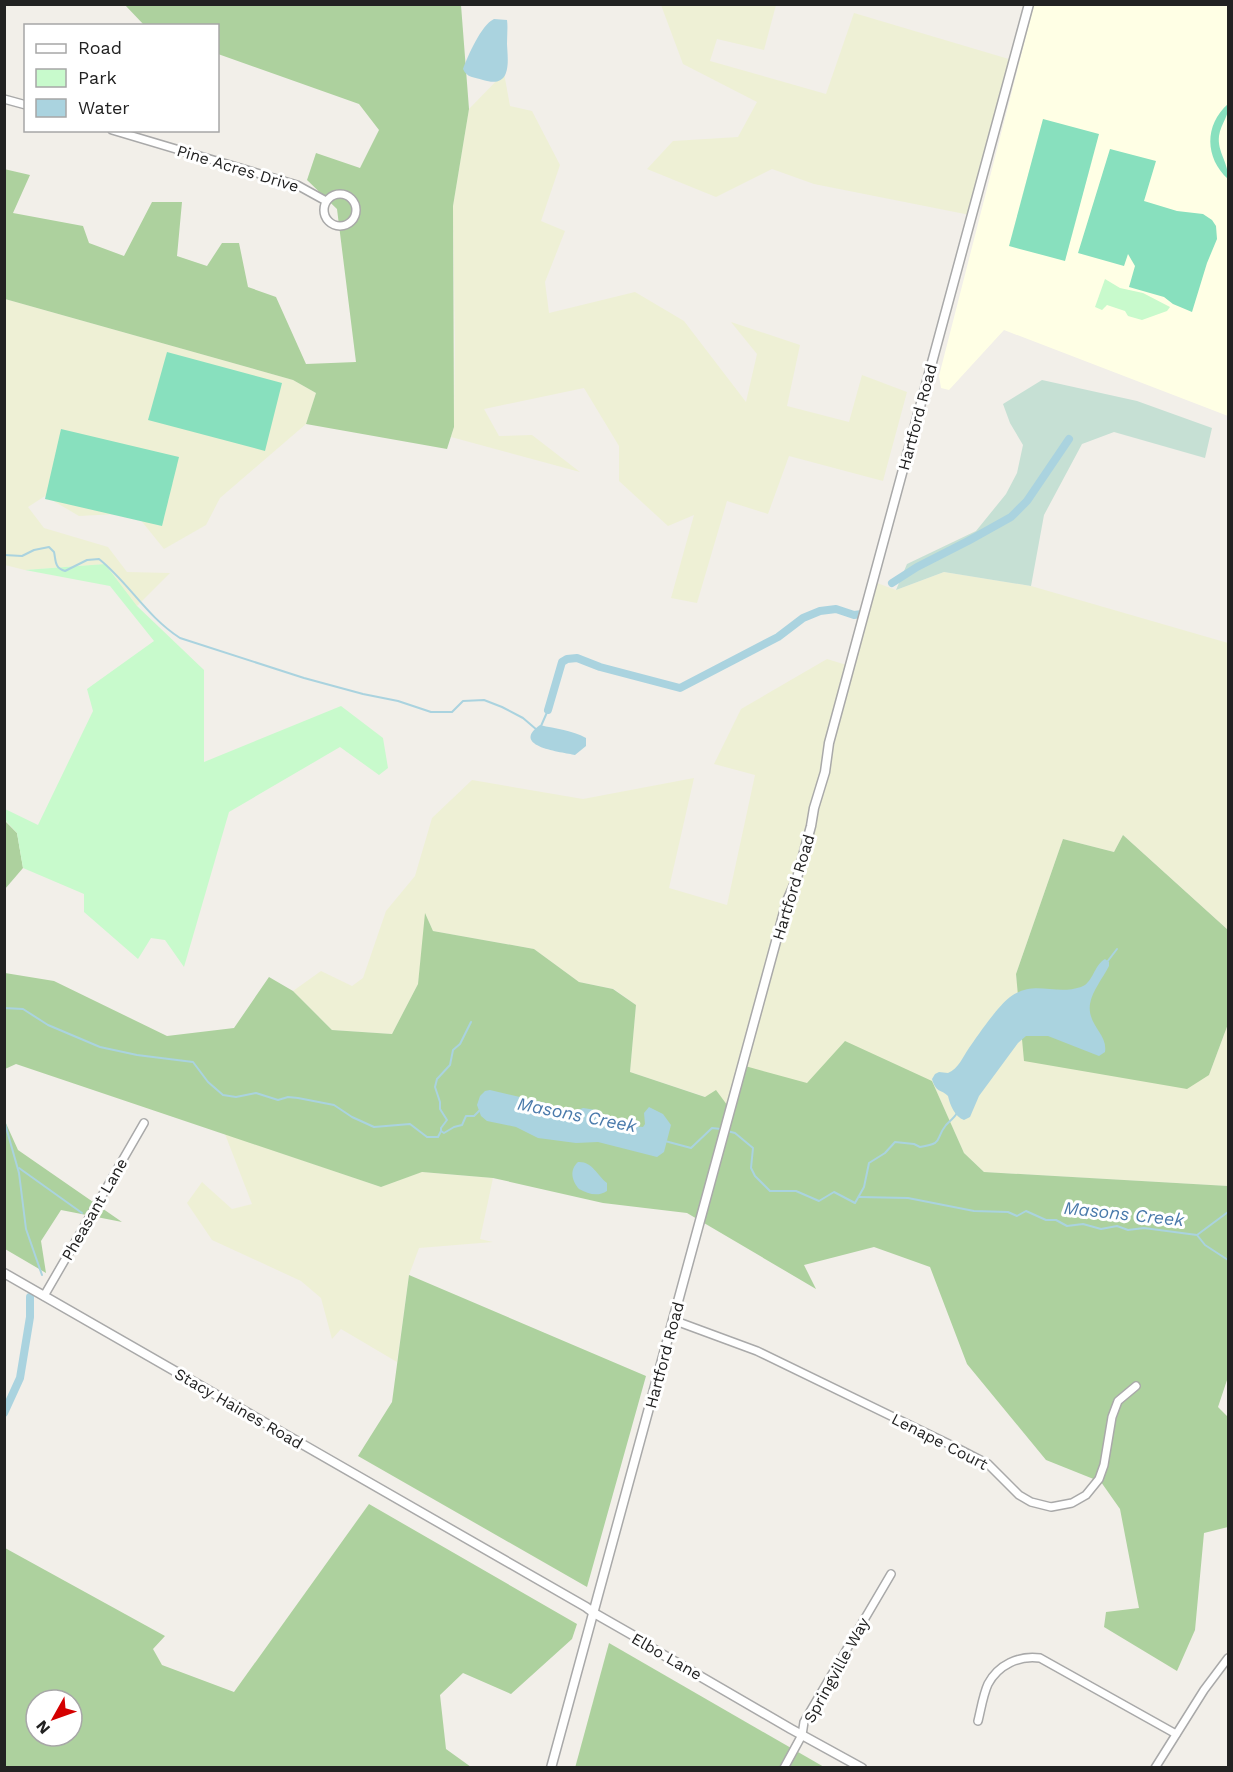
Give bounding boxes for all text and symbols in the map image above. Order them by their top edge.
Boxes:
legend [24,24,219,132]
text: Road [78,37,122,58]
text: Park [78,67,117,88]
text: Water [78,97,130,118]
street label: Pine Acres Drive [175,141,301,196]
street label: Hartford Road [894,362,941,473]
street label: Hartford Road [768,832,819,942]
water label: Masons Creek [516,1093,640,1137]
street label: Pheasant Lane [57,1155,131,1264]
water label: Masons Creek [1063,1197,1186,1230]
street label: Hartford Road [641,1300,688,1411]
street label: Stacy Haines Road [171,1364,306,1453]
street label: Lenape Court [888,1409,991,1474]
street label: Springville Way [800,1614,874,1726]
street label: Elbo Lane [628,1629,705,1684]
north arrow [24,1688,84,1748]
text: N [32,1717,54,1738]

